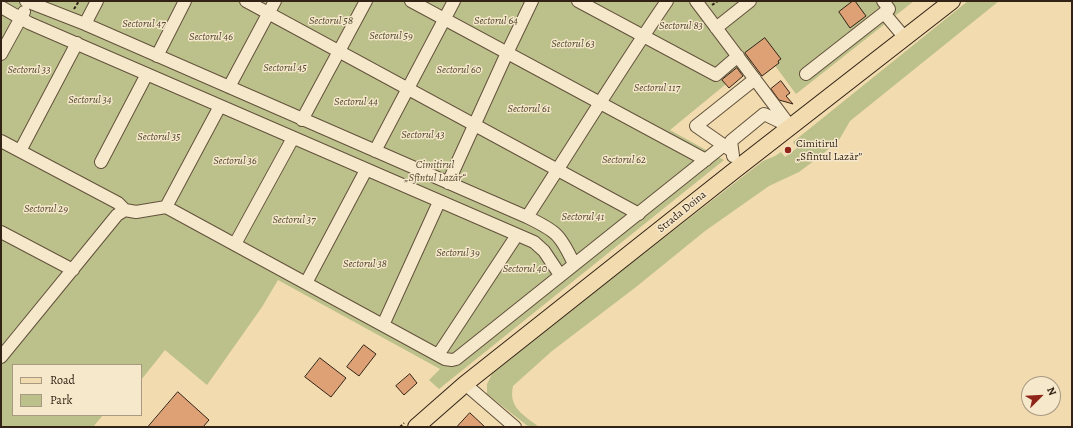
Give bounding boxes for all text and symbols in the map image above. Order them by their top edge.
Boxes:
park label: Sectorul 58 [309,14,353,28]
park label: Sectorul 64 [474,14,518,28]
park label: Sectorul 47 [122,17,166,31]
park label: Sectorul 83 [659,19,703,33]
park label: Sectorul 59 [369,29,413,43]
park label: Sectorul 46 [189,30,233,44]
park label: Sectorul 63 [551,37,595,51]
park label: Sectorul 45 [263,61,307,75]
park label: Sectorul 33 [7,63,51,77]
park label: Sectorul 60 [437,63,481,77]
park label: Sectorul 117 [634,81,680,95]
park label: Sectorul 34 [68,93,112,107]
park label: Sectorul 44 [334,95,378,109]
park label: Sectorul 61 [508,102,550,116]
park label: Sectorul 43 [401,128,445,142]
park label: Sectorul 35 [137,130,181,144]
place label: Cimitirul „Sfîntul Lazăr” [796,137,862,163]
marker: Cimitirul „Sfîntul Lazăr” [783,145,793,155]
park label: Sectorul 62 [602,153,646,167]
park label: Sectorul 36 [213,154,257,168]
park label: Cimitirul „Sfîntul Lazăr“ [404,158,466,184]
street label: Strada Doina [655,188,709,236]
park label: Sectorul 29 [24,202,68,216]
park label: Sectorul 41 [562,210,604,224]
park label: Sectorul 37 [272,213,316,227]
park label: Sectorul 39 [436,246,480,260]
park label: Sectorul 38 [343,257,387,271]
park label: Sectorul 40 [503,262,547,276]
legend [12,364,142,416]
text: Road [50,372,75,388]
north arrow [1021,376,1061,416]
text: N [1043,385,1060,398]
text: Park [50,392,73,408]

